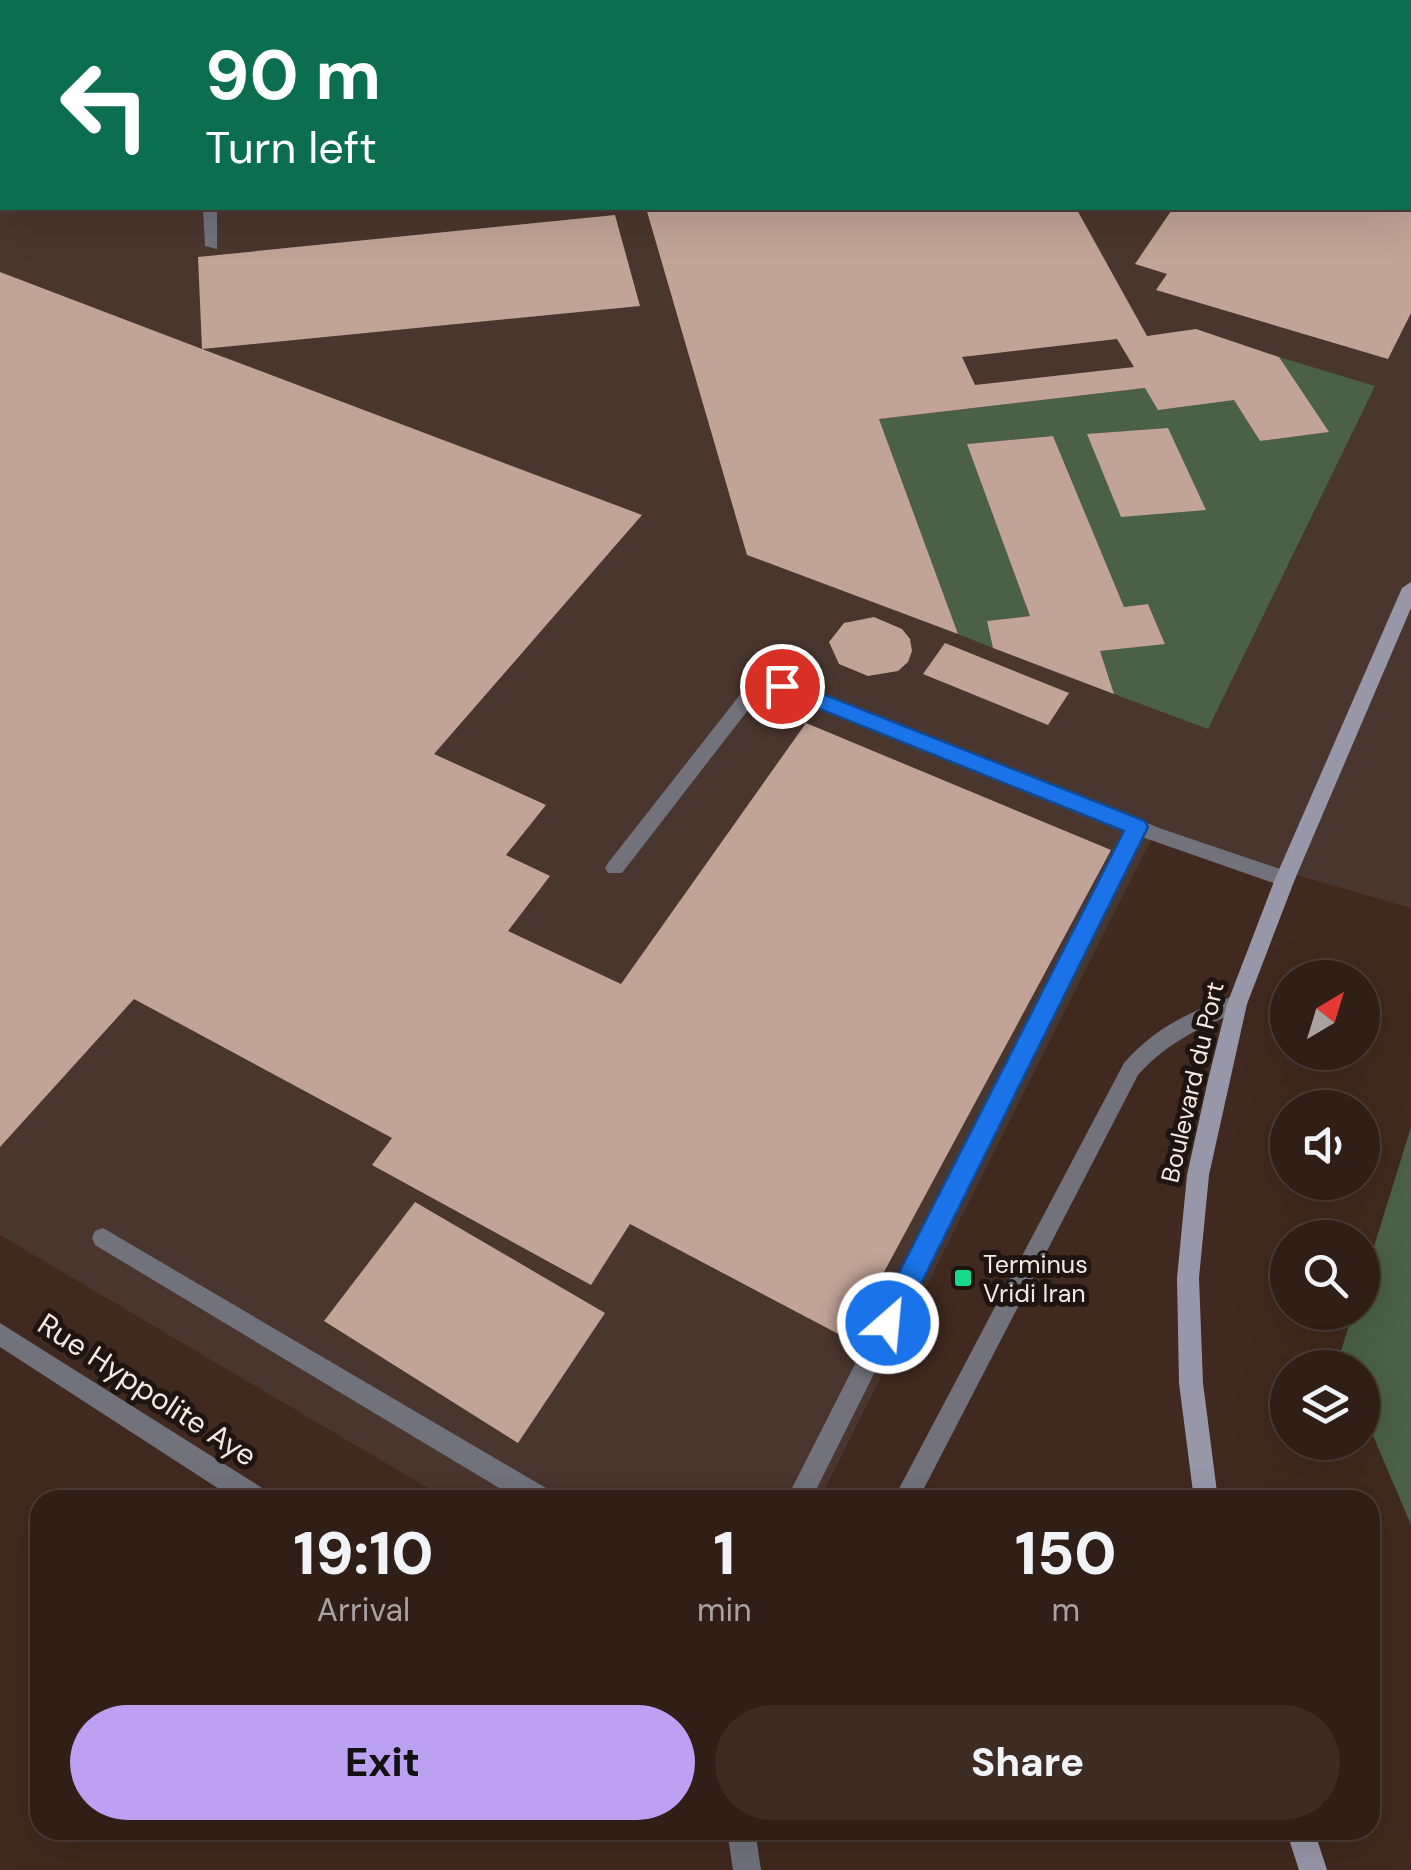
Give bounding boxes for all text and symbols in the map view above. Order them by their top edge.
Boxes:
text: 90 m [205,30,381,121]
icon: left [40,40,170,170]
text: Turn left [205,118,377,177]
pin [740,644,825,729]
icon: arrive [755,659,810,714]
north arrow [1270,960,1380,1070]
map controls [1270,960,1380,1460]
street label: Boulevard du Port [1153,978,1232,1186]
button: sound [1270,1090,1380,1200]
button: search [1270,1220,1380,1330]
place label: Terminus Vridi Iran [983,1248,1088,1310]
marker: Terminus Vridi Iran [952,1267,974,1289]
position arrow [836,1271,940,1375]
street label: Rue Hyppolite Aye [30,1304,264,1475]
button: layers [1270,1350,1380,1460]
text: 19:10 [293,1514,434,1593]
text: 1 [713,1514,735,1593]
text: 150 [1015,1514,1117,1593]
text: Arrival [317,1589,410,1631]
text: min [697,1589,752,1631]
text: m [1051,1589,1080,1631]
button: Exit [70,1705,695,1820]
button: Share [715,1705,1340,1820]

